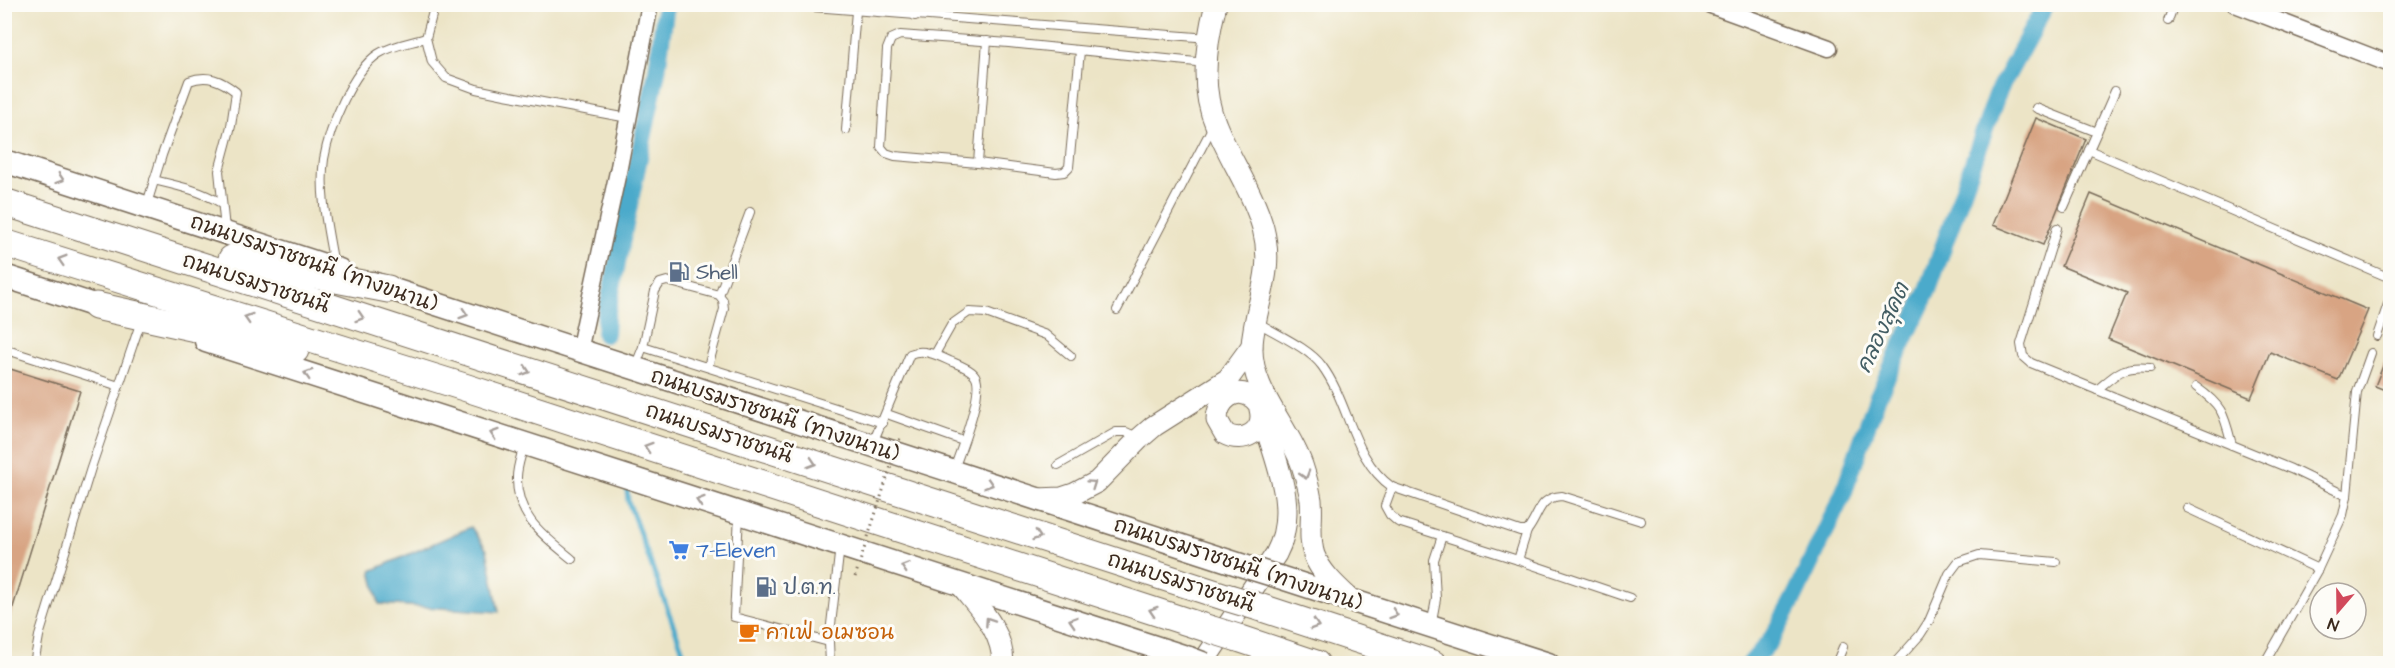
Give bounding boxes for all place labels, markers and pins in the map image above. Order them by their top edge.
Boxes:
place label: Shell [696,258,738,287]
fuel station icon: Shell [667,260,691,284]
place label: 7-Eleven [696,536,775,565]
supermarket icon: 7-Eleven [667,538,691,562]
place label: ป.ต.ท. [783,573,836,602]
fuel station icon: ป.ต.ท. [754,575,778,599]
place label: คาเฟ่ อเมซอน [766,618,894,647]
cafe icon: คาเฟ่ อเมซอน [737,620,761,644]

